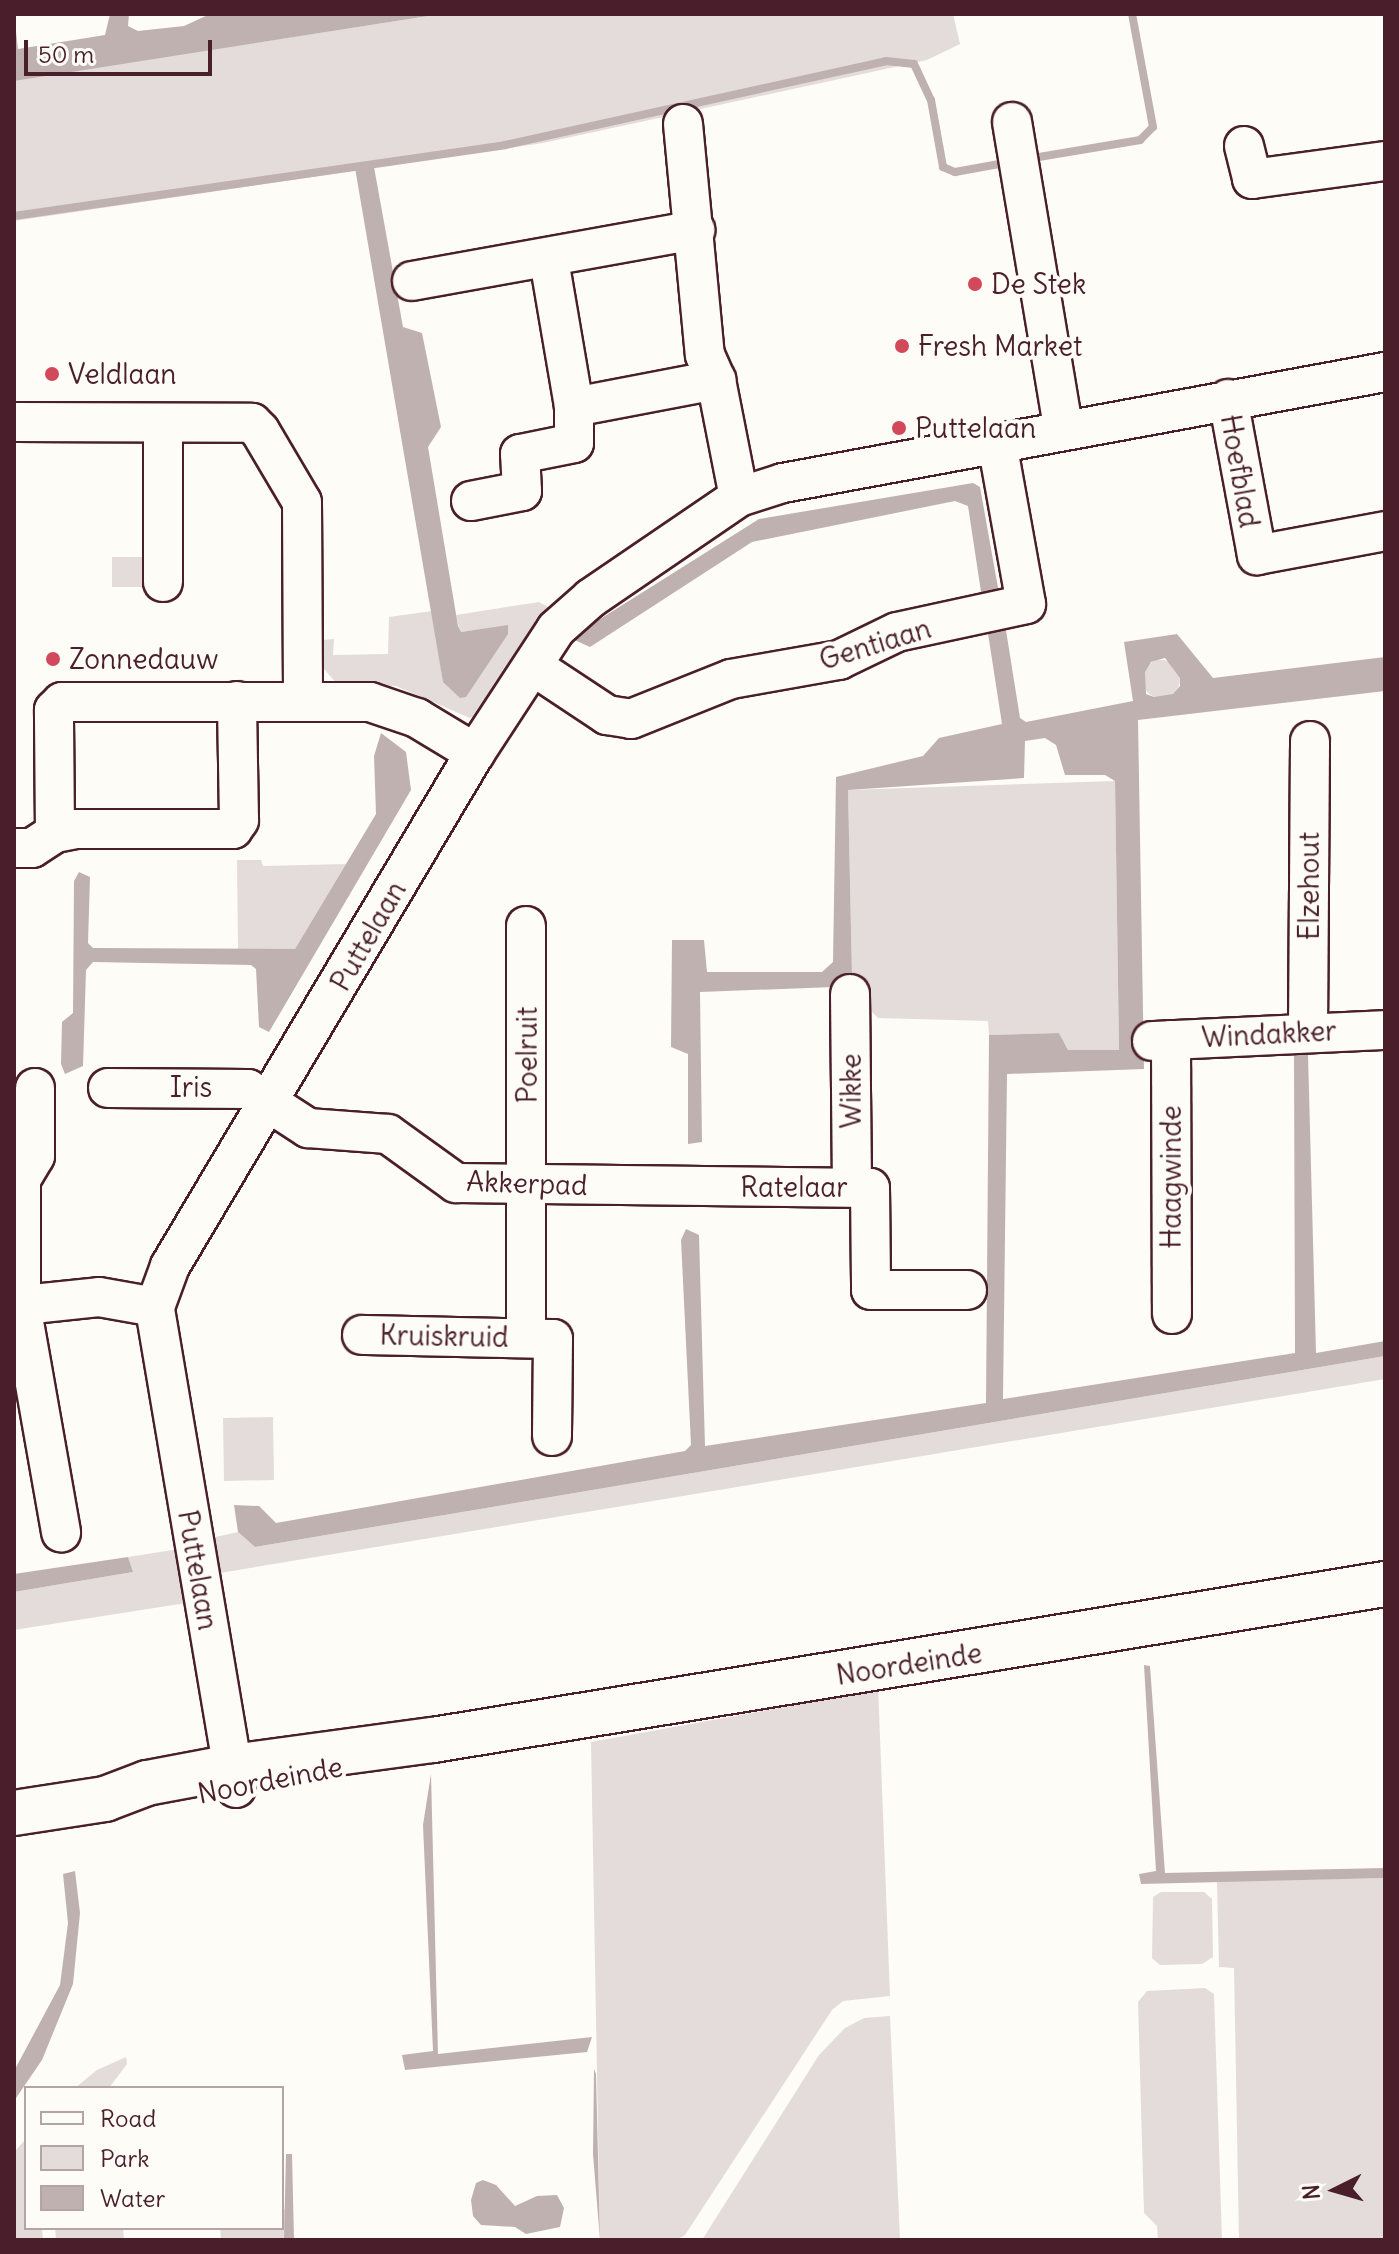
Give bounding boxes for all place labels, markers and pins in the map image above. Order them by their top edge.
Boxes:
place label: De Stek [991,267,1086,301]
marker: De Stek [966,275,984,293]
place label: Fresh Market [918,329,1082,363]
marker: Fresh Market [893,337,911,355]
place label: Veldlaan [68,357,177,391]
marker: Veldlaan [43,365,61,383]
place label: Puttelaan [915,411,1036,445]
marker: Puttelaan [890,419,908,437]
place label: Zonnedauw [69,642,218,676]
marker: Zonnedauw [44,650,62,668]

